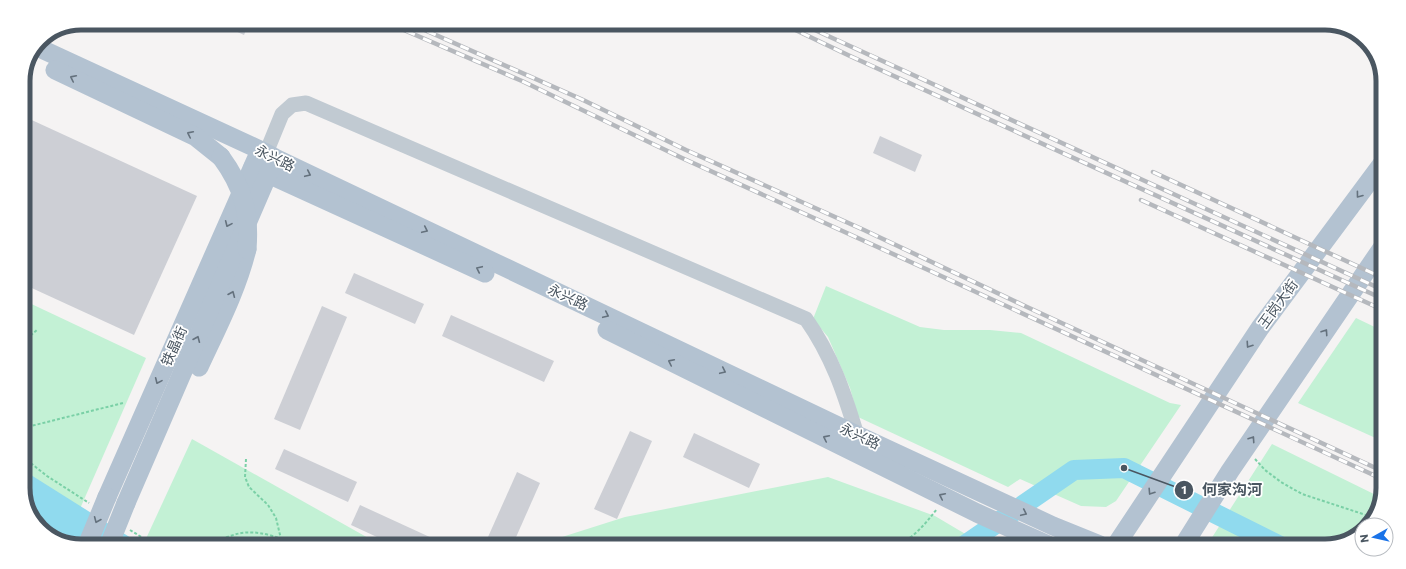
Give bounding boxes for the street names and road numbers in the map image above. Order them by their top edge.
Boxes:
street label: 永兴路 [253,141,298,174]
street label: 王岗大街 [1254,276,1301,331]
street label: 永兴路 [546,280,591,313]
street label: 铁晶街 [157,323,190,368]
street label: 永兴路 [838,419,883,452]

